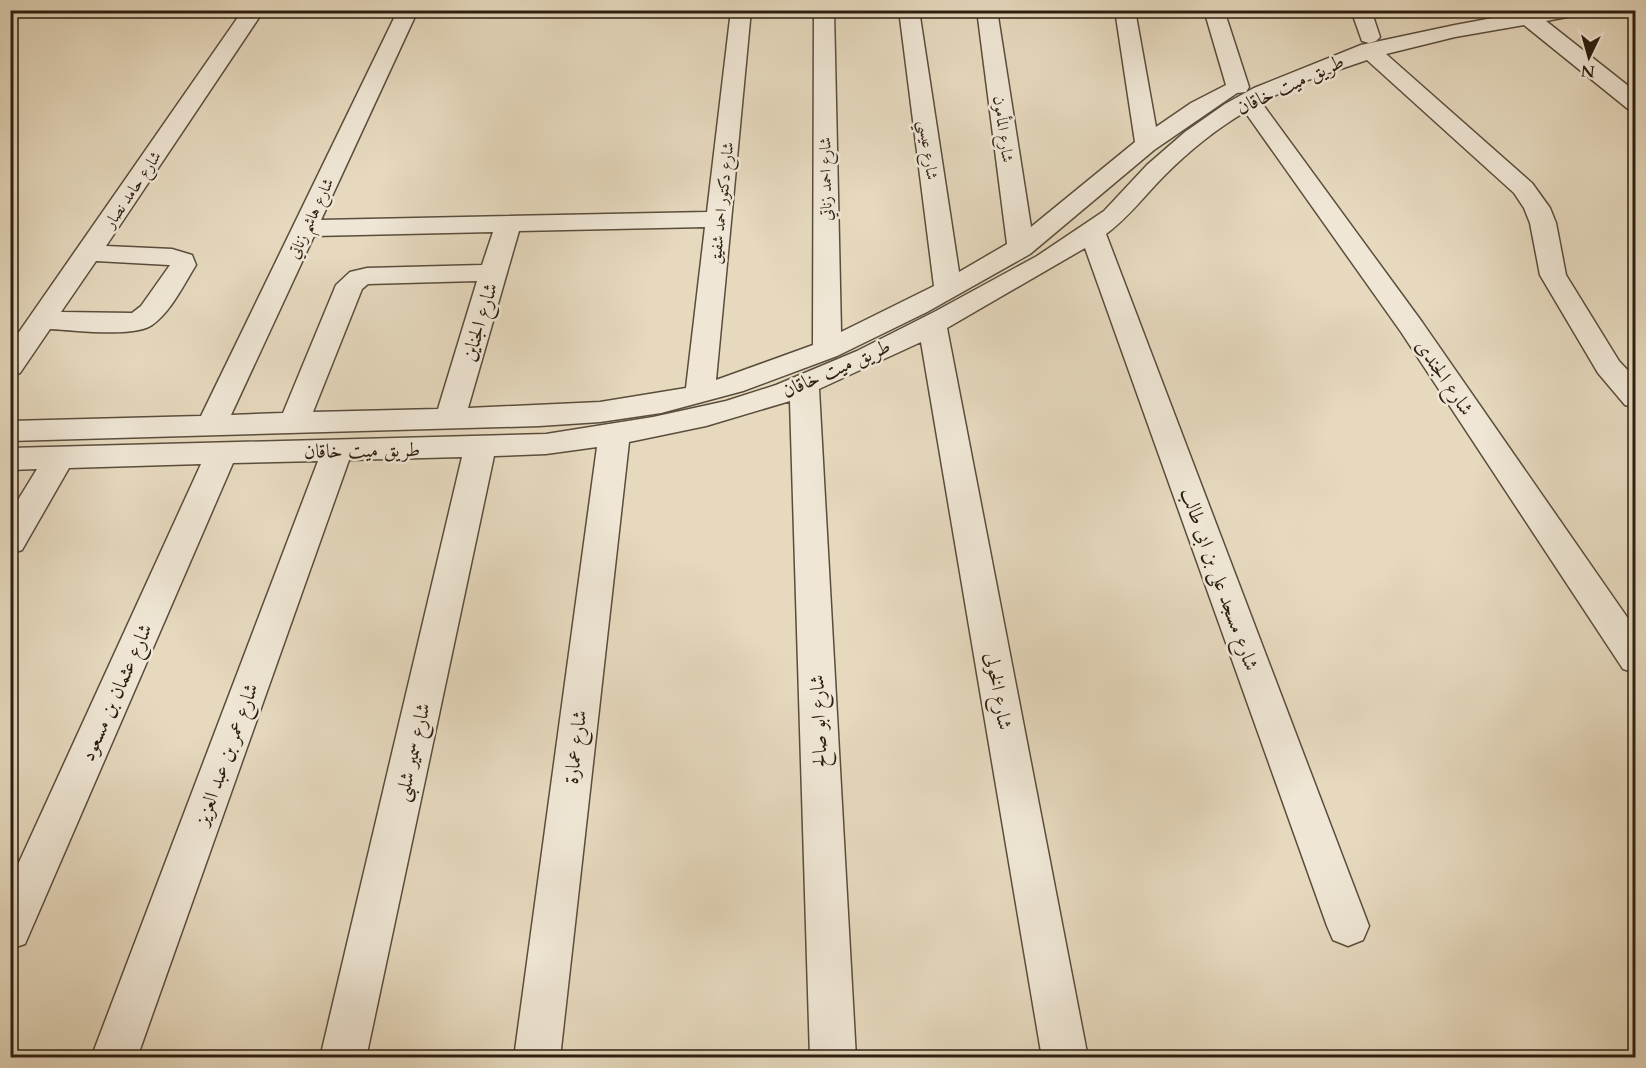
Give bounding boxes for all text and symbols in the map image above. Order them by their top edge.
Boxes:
north arrow [1559,27,1619,87]
street label: طريق ميت خاقان [1232,48,1349,121]
text: N [1580,59,1596,83]
street label: شارع المأمون [985,94,1020,164]
street label: شارع عيسي [909,119,943,182]
street label: شارع احمد زناتي [814,137,840,221]
street label: شارع دكتور احمد شفيق [705,141,741,265]
street label: شارع حامد نصار [98,147,168,235]
street label: شارع هاشم زناتي [283,175,344,264]
street label: شارع الجناين [455,280,508,366]
street label: طريق ميت خاقان [778,332,895,404]
street label: شارع الجندى [1406,334,1480,423]
street label: طريق ميت خاقان [304,436,420,465]
street label: شارع مسجد على بن ابى طالب [1170,484,1265,676]
street label: شارع عثمان بن مسعود [74,619,163,767]
street label: شارع الخولى [974,650,1019,733]
street label: شارع ابو صالح [803,674,838,768]
street label: شارع عمر بن عبد العزيز [188,679,268,832]
street label: شارع سمير شلبى [388,700,441,805]
street label: شارع عمارة [558,709,597,786]

